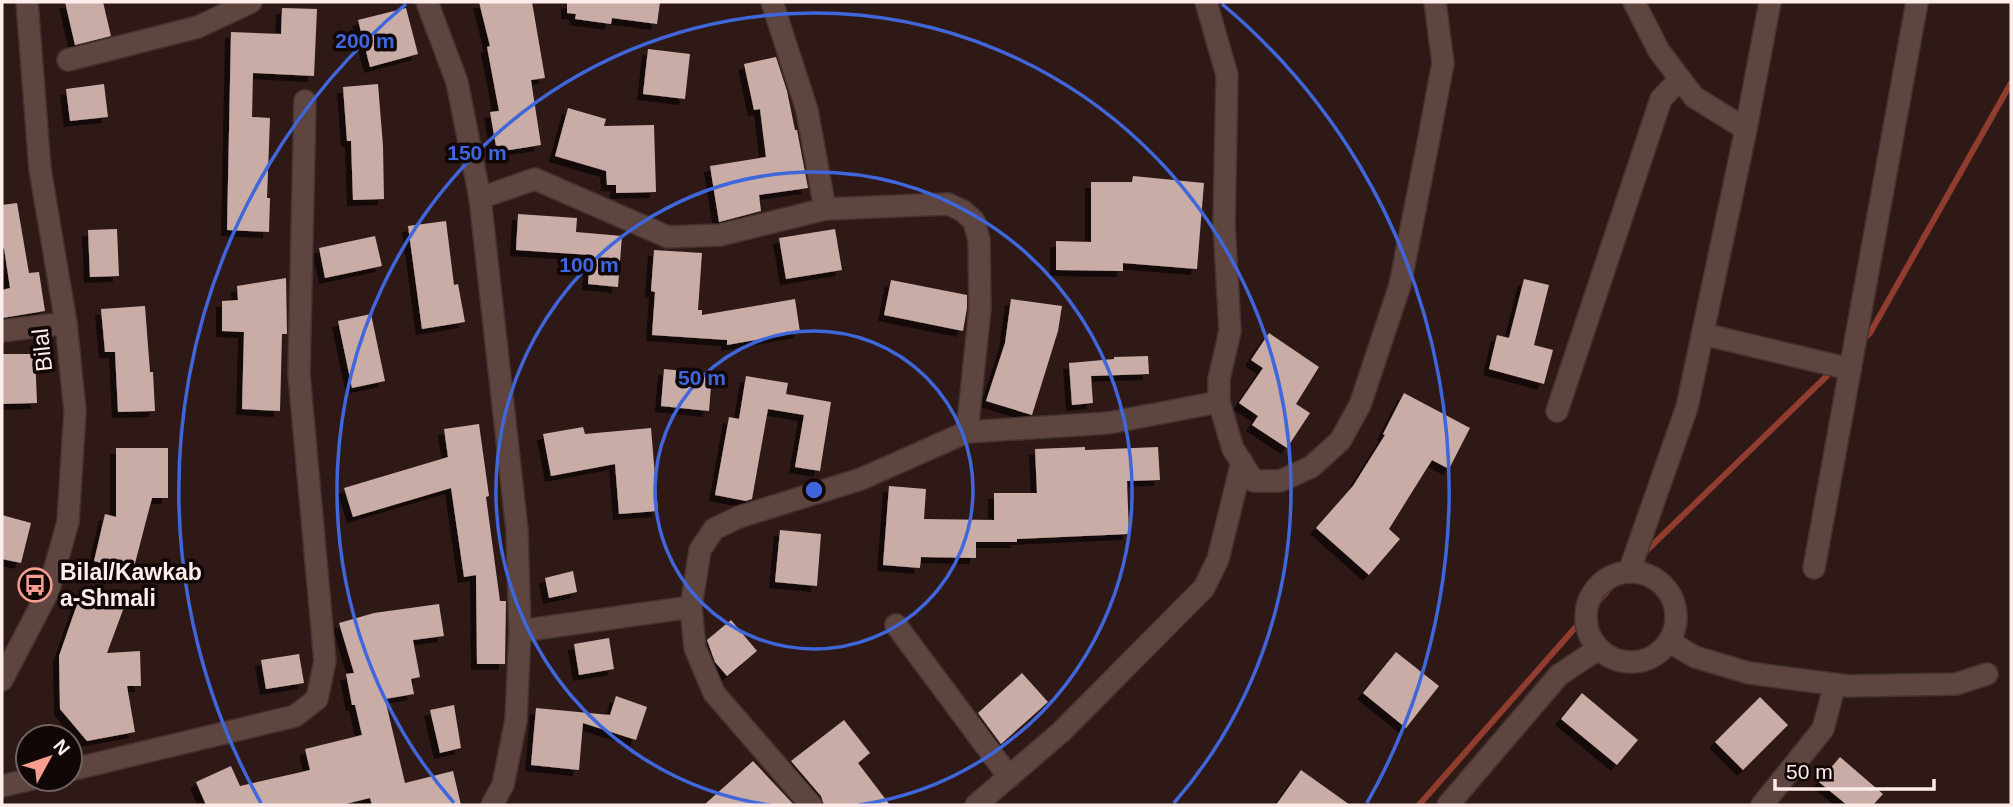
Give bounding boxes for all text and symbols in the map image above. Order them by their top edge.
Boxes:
text: 200 m [335,29,395,52]
text: 150 m [447,141,507,164]
text: 100 m [559,253,619,276]
street label: Bilal [27,327,57,373]
text: 50 m [678,366,726,389]
centre of rings [802,478,826,502]
place label: Bilal/Kawkab a-Shmali [60,559,202,611]
bus stop icon: Bilal/Kawkab a-Shmali [16,566,54,604]
north arrow [14,723,84,793]
text: N [49,735,74,759]
scale bar [1775,748,1934,792]
text: 50 m [1786,760,1833,783]

